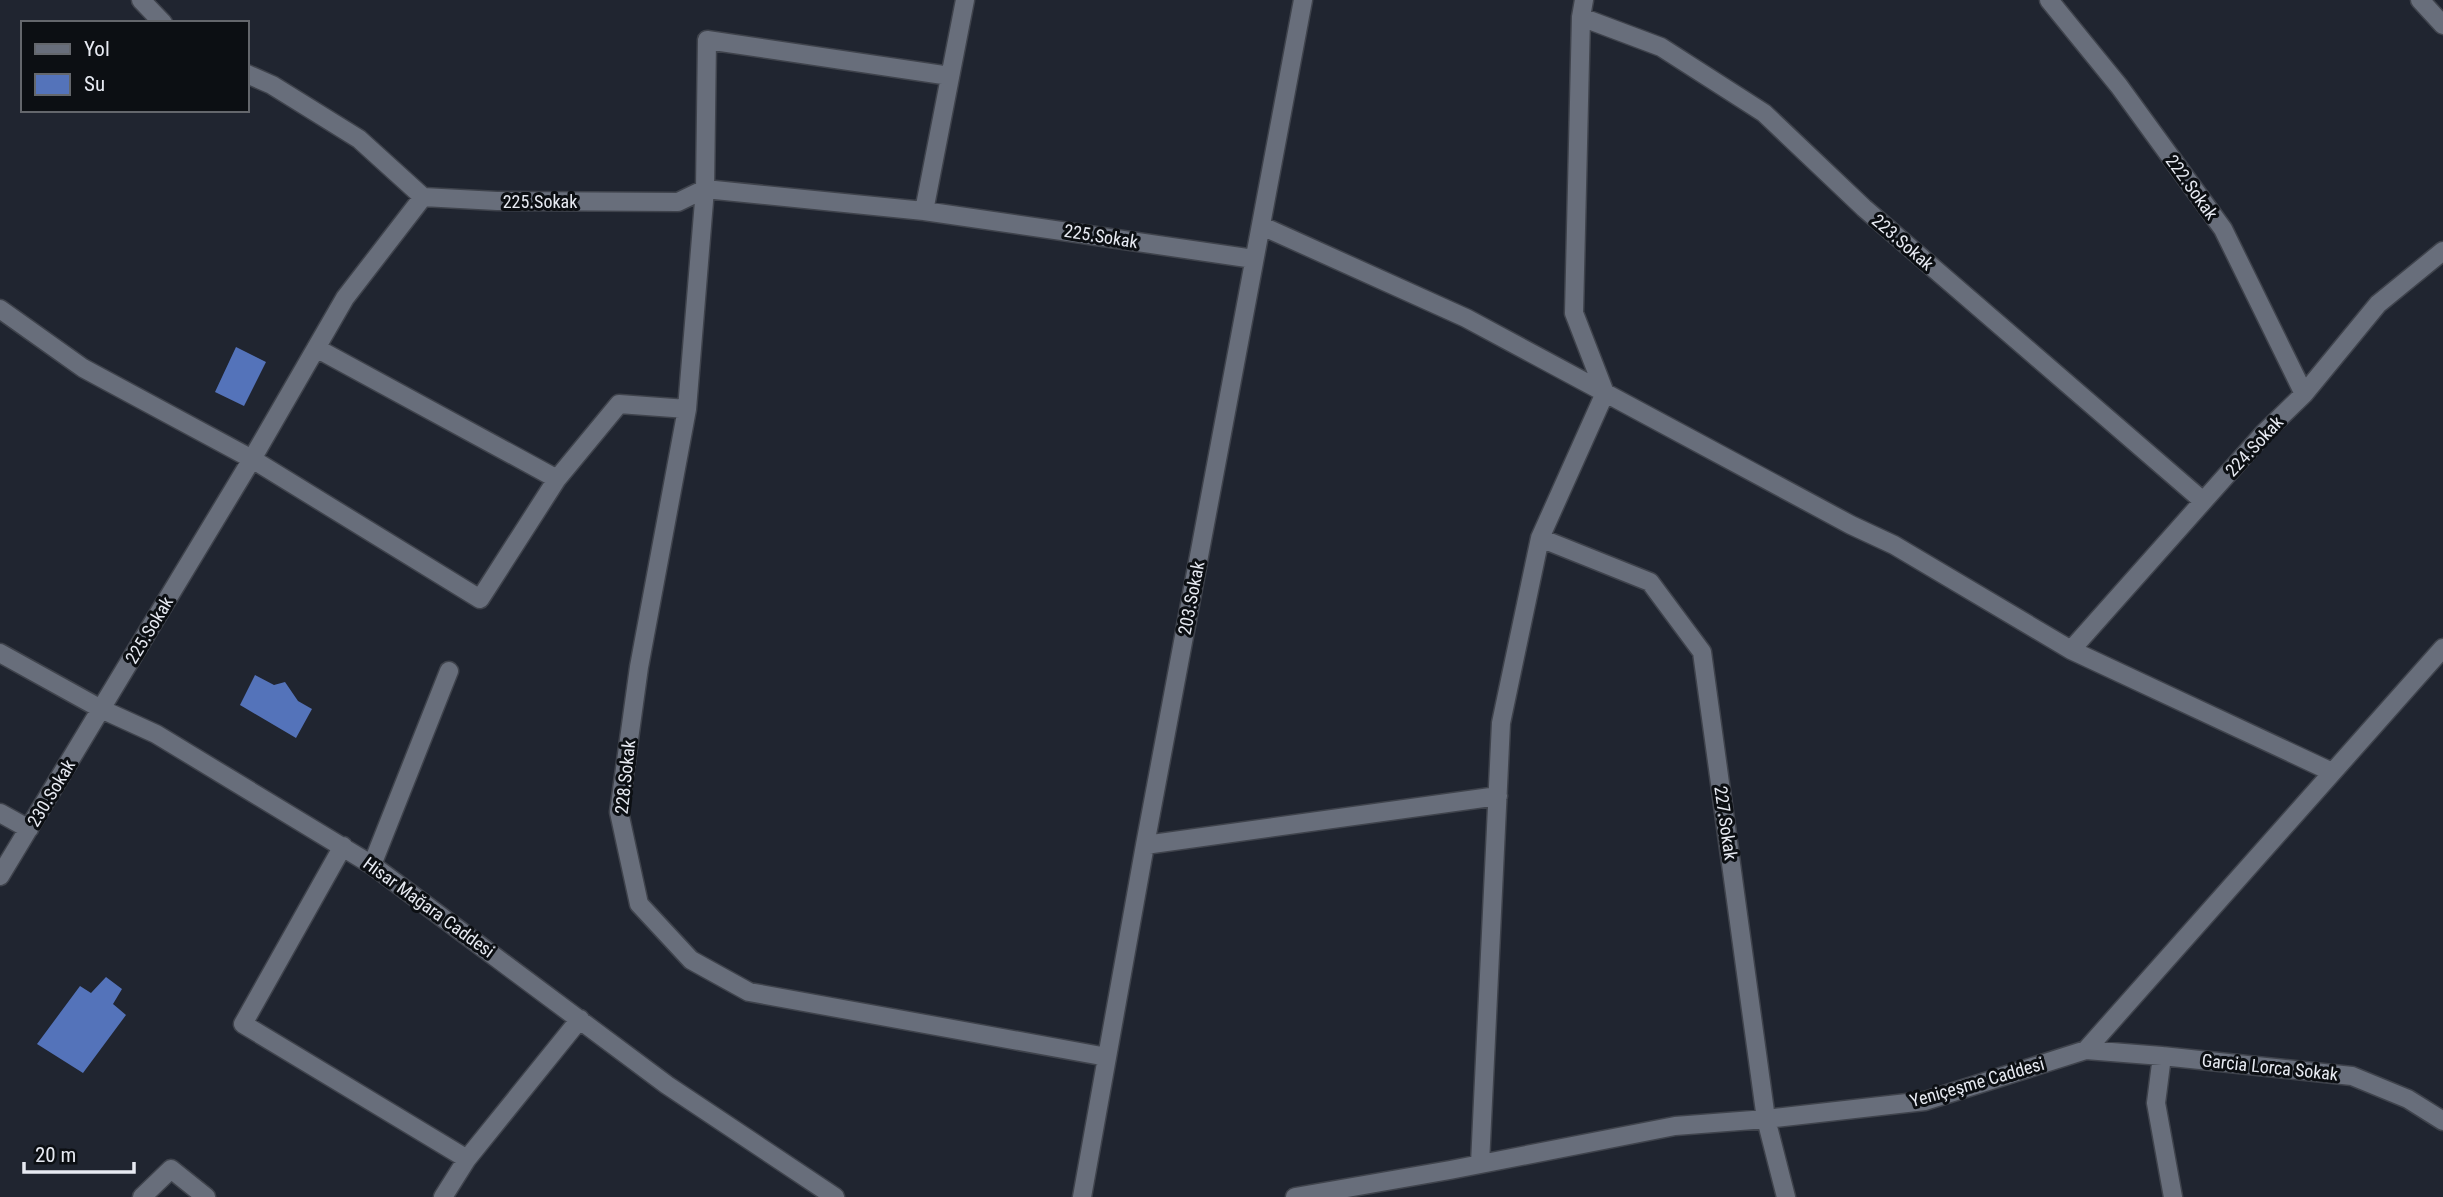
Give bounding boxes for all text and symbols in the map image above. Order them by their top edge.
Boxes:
legend [21,21,248,112]
text: Yol [84,37,110,61]
text: Su [84,72,105,96]
street label: 222.Sokak [2162,151,2222,223]
street label: 225.Sokak [503,191,577,212]
street label: 223.Sokak [1868,210,1938,274]
street label: 225.Sokak [1063,220,1139,252]
street label: 224.Sokak [2221,412,2287,480]
street label: 203.Sokak [1174,559,1208,637]
street label: 225.Sokak [121,593,177,667]
street label: 228.Sokak [611,739,639,815]
street label: 230.Sokak [23,756,79,830]
street label: 227.Sokak [1710,785,1742,861]
street label: Hisar Mağara Caddesi [359,852,499,962]
street label: Garcia Lorca Sokak [2201,1049,2339,1085]
street label: Yeniçeşme Caddesi [1907,1053,2047,1111]
scale bar [24,1130,135,1174]
text: 20 m [35,1143,76,1167]

